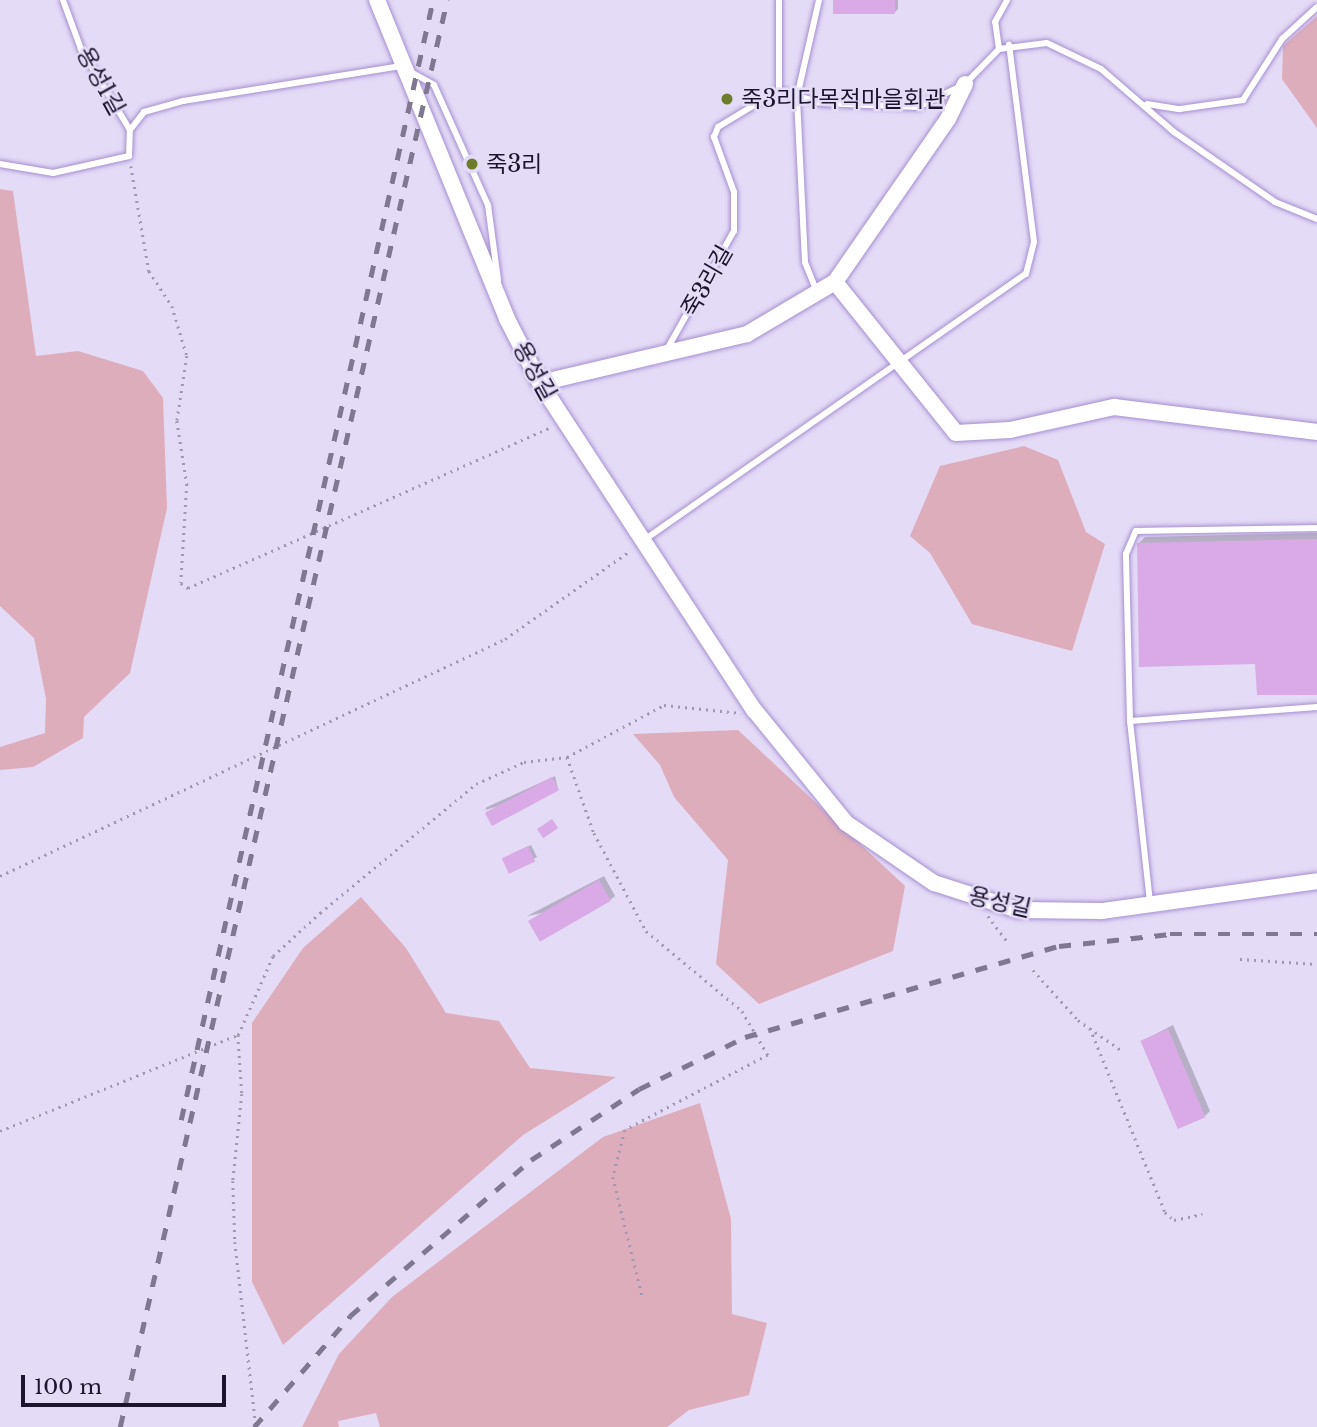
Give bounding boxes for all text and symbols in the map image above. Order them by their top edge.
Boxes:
street label: 용성1길 [71,42,131,120]
place label: 죽3리다목적마을회관 [741,85,946,113]
marker: 죽3리다목적마을회관 [719,91,735,107]
place label: 죽3리 [486,150,542,178]
marker: 죽3리 [464,156,480,172]
street label: 죽3리길 [676,240,738,322]
street label: 용성길 [508,337,562,405]
street label: 용성길 [966,881,1034,923]
scale bar [24,1360,229,1404]
text: 100 m [34,1374,102,1400]

